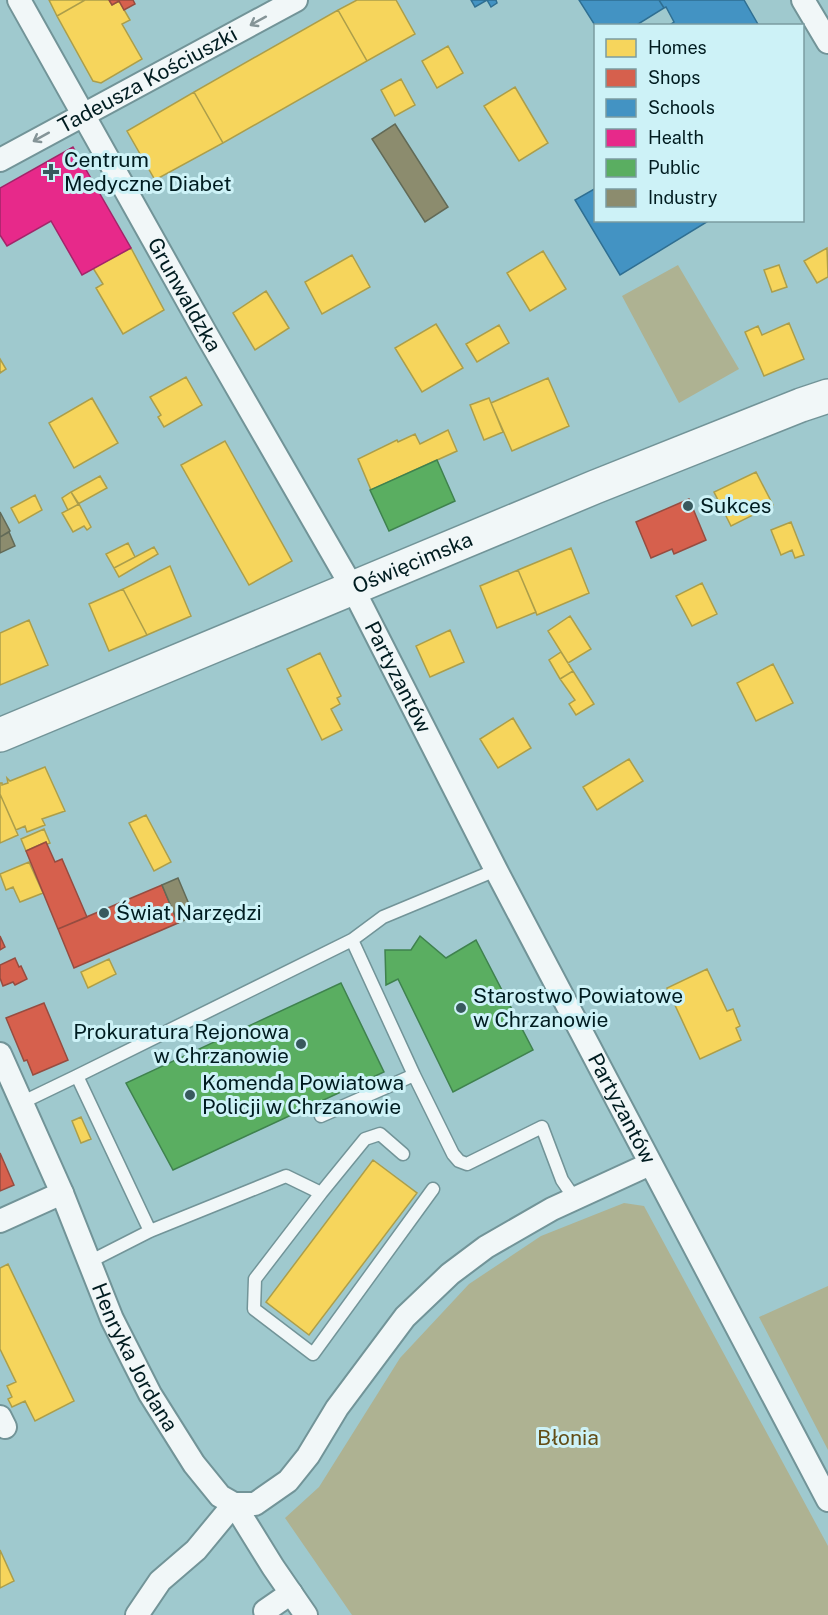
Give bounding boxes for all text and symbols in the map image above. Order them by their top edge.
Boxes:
one-way arrow [249,16,267,27]
street label: Tadeusza Kościuszki [54,21,241,138]
legend [594,24,804,222]
text: Homes [648,37,707,58]
text: Shops [648,67,700,88]
text: Schools [648,97,715,118]
text: Health [648,127,704,148]
one-way arrow [33,131,50,143]
place label: Centrum Medyczne Diabet [64,147,232,196]
text: Public [648,157,700,178]
marker: Centrum Medyczne Diabet [42,163,60,181]
text: Industry [648,187,718,208]
street label: Grunwaldzka [143,233,227,356]
place label: Sukces [700,493,772,518]
marker: Sukces [681,499,695,513]
street label: Oświęcimska [349,526,476,599]
street label: Partyzantów [360,617,437,737]
place label: Świat Narzędzi [116,900,262,925]
marker: Świat Narzędzi [97,906,111,920]
place label: Starostwo Powiatowe w Chrzanowie [473,983,683,1032]
marker: Starostwo Powiatowe w Chrzanowie [454,1001,468,1015]
place label: Prokuratura Rejonowa w Chrzanowie [73,1019,289,1068]
marker: Prokuratura Rejonowa w Chrzanowie [294,1037,308,1051]
street label: Partyzantów [583,1049,662,1168]
place label: Komenda Powiatowa Policji w Chrzanowie [202,1070,404,1119]
marker: Komenda Powiatowa Policji w Chrzanowie [183,1088,197,1102]
street label: Henryka Jordana [87,1279,183,1436]
park label: Błonia [537,1425,599,1450]

